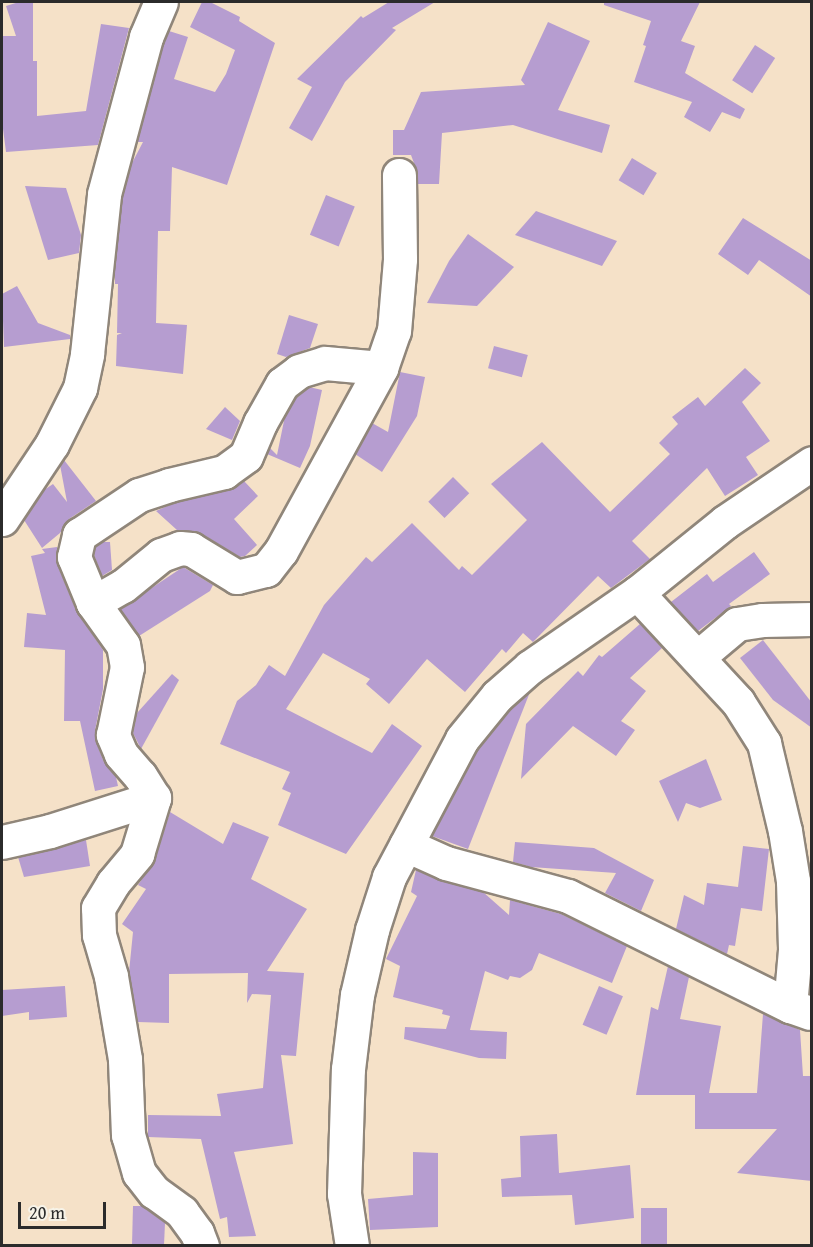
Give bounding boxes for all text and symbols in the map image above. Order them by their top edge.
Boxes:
scale bar [21,1190,110,1228]
text: 20 m [29,1199,65,1226]

